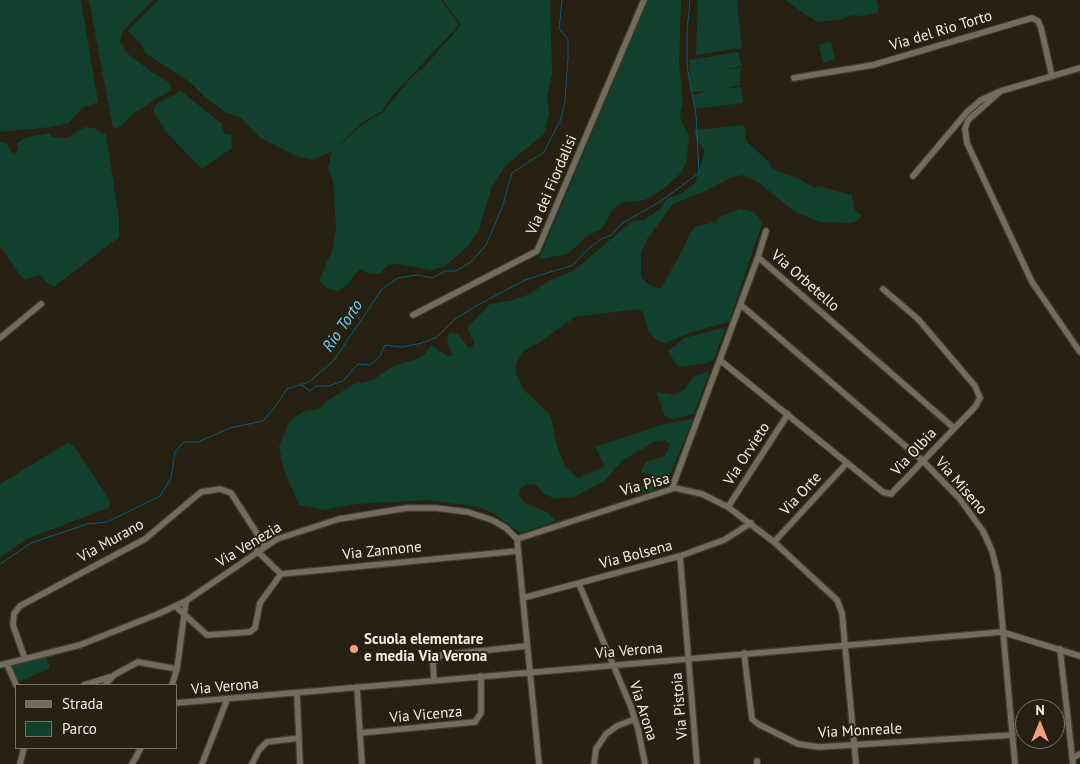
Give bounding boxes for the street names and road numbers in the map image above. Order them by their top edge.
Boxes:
street label: Via del Rio Torto [888,7,994,55]
street label: Via dei Fiordalisi [523,132,581,238]
street label: Via Orbetello [767,247,843,315]
street label: Via Orvieto [720,419,774,489]
street label: Via Olbia [888,425,940,479]
street label: Via Miseno [931,454,991,518]
street label: Via Orte [777,469,825,519]
street label: Via Pisa [618,470,672,500]
street label: Via Murano [75,516,147,566]
street label: Via Venezia [213,518,285,572]
street label: Via Bolsena [598,537,674,573]
street label: Via Zannone [342,538,422,564]
street label: Via Verona [594,639,664,663]
street label: Via Pistoia [668,672,692,740]
street label: Via Verona [190,675,260,699]
street label: Via Arona [625,679,661,743]
street label: Via Vicenza [389,703,463,727]
street label: Via Monreale [817,720,903,742]

